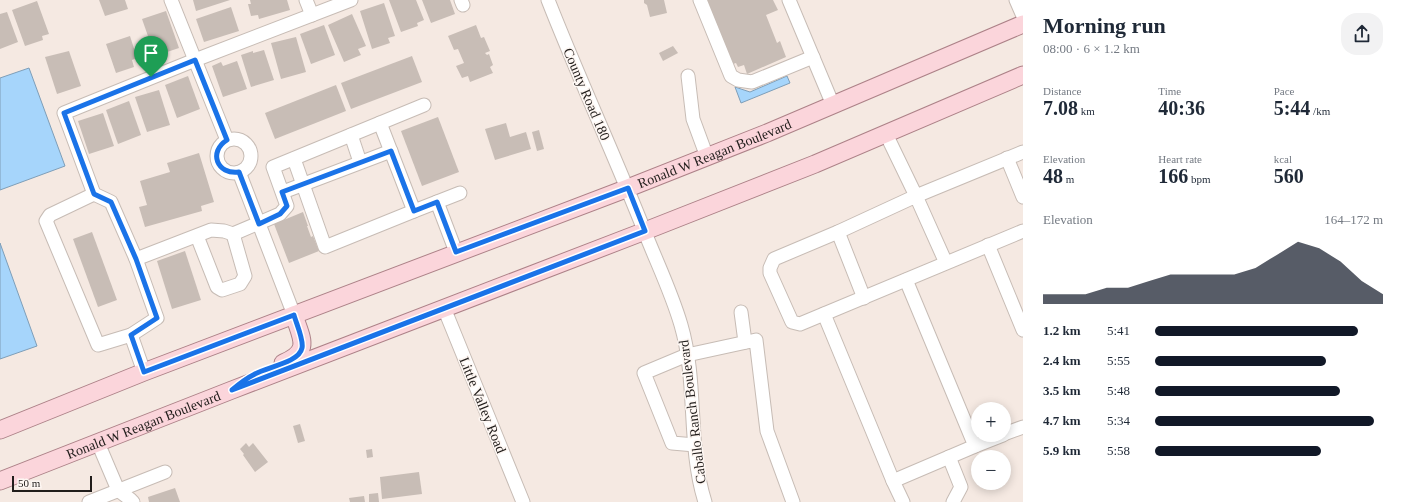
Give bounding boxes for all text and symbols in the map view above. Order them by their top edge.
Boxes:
text: Morning run [1043,13,1166,38]
button: share [1341,13,1383,55]
pin [134,36,168,77]
text: 08:00 · 6 × 1.2 km [1043,41,1140,56]
icon: arrive [140,42,162,64]
street label: County Road 180 [560,46,613,143]
text: Distance [1043,85,1081,97]
text: Time [1158,85,1181,97]
text: Pace [1274,85,1294,97]
text: 7.08 [1043,97,1078,119]
text: 40:36 [1158,97,1205,119]
text: 5:44 [1274,97,1310,119]
text: km [1078,105,1095,117]
text: /km [1310,105,1330,117]
street label: Ronald W Reagan Boulevard [636,117,794,191]
text: Elevation [1043,153,1085,165]
text: Heart rate [1158,153,1202,165]
text: kcal [1274,153,1292,165]
text: 48 [1043,165,1063,187]
text: 166 [1158,165,1188,187]
text: 560 [1274,165,1304,187]
text: m [1063,173,1074,185]
text: bpm [1188,173,1211,185]
text: Elevation [1043,212,1093,227]
text: 164–172 m [1324,212,1383,227]
text: 1.2 km [1043,323,1081,338]
text: 5:41 [1107,323,1130,338]
street label: Caballo Ranch Boulevard [676,339,709,485]
text: 2.4 km [1043,353,1081,368]
text: 5:55 [1107,353,1130,368]
street label: Little Valley Road [456,355,509,455]
text: 3.5 km [1043,383,1081,398]
text: 5:48 [1107,383,1130,398]
street label: Ronald W Reagan Boulevard [64,388,223,462]
map controls [971,402,1011,490]
button: + [971,402,1011,442]
text: 4.7 km [1043,413,1081,428]
text: 5:34 [1107,413,1130,428]
text: 5.9 km [1043,443,1081,458]
text: 5:58 [1107,443,1130,458]
button: − [971,450,1011,490]
scale bar [12,474,92,493]
text: 50 m [18,477,40,489]

